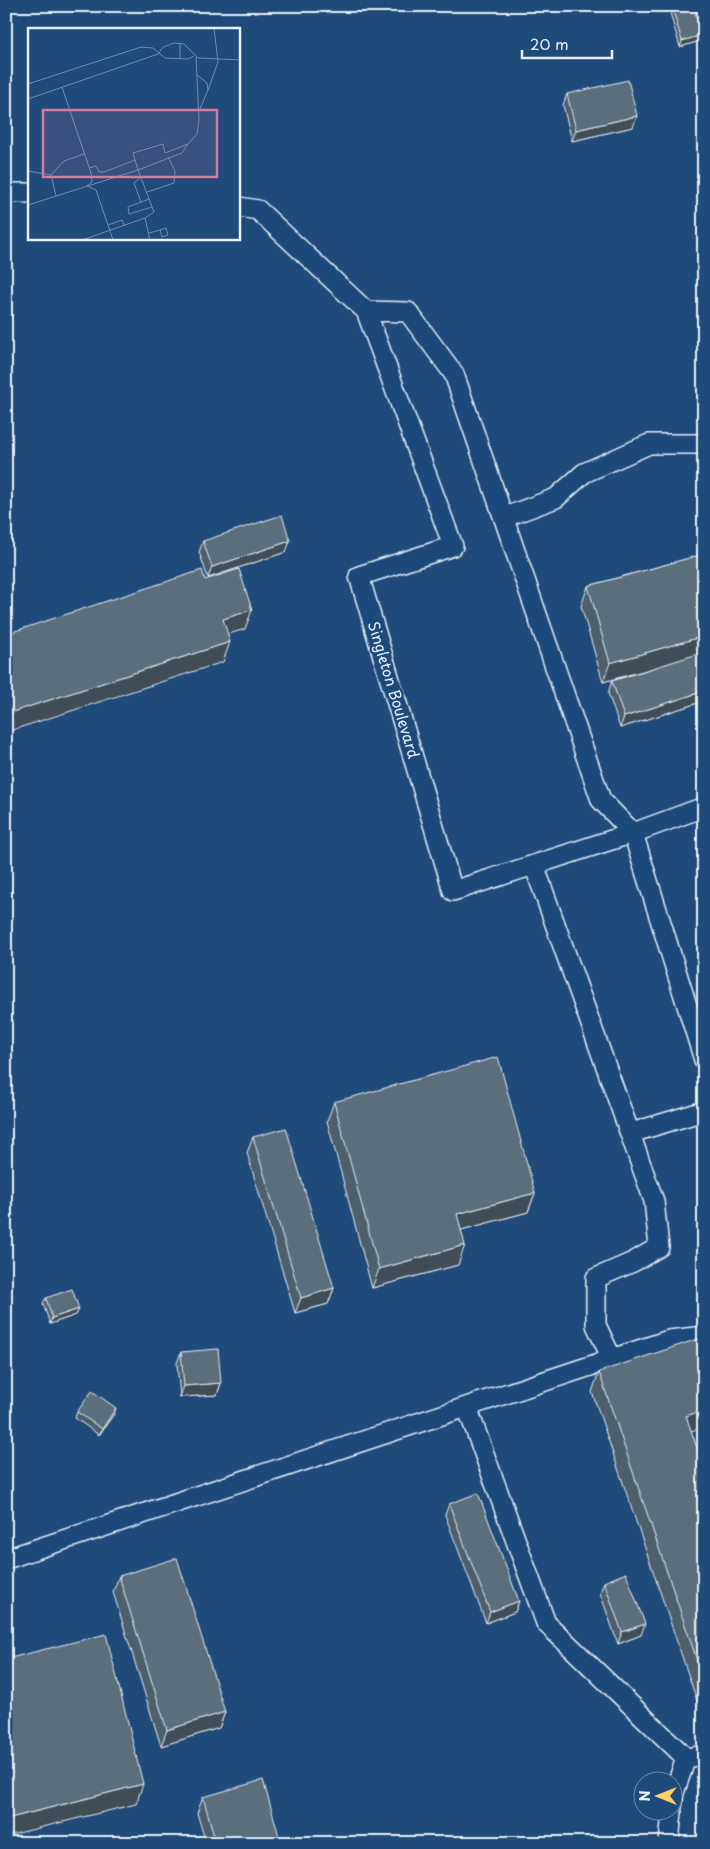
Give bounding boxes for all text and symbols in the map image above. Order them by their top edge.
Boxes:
inset map [28,28,240,240]
scale bar [522,28,612,60]
text: 20 m [530,32,569,55]
street label: Singleton Boulevard [363,618,426,761]
north arrow [632,1772,682,1822]
text: N [634,1790,655,1802]

